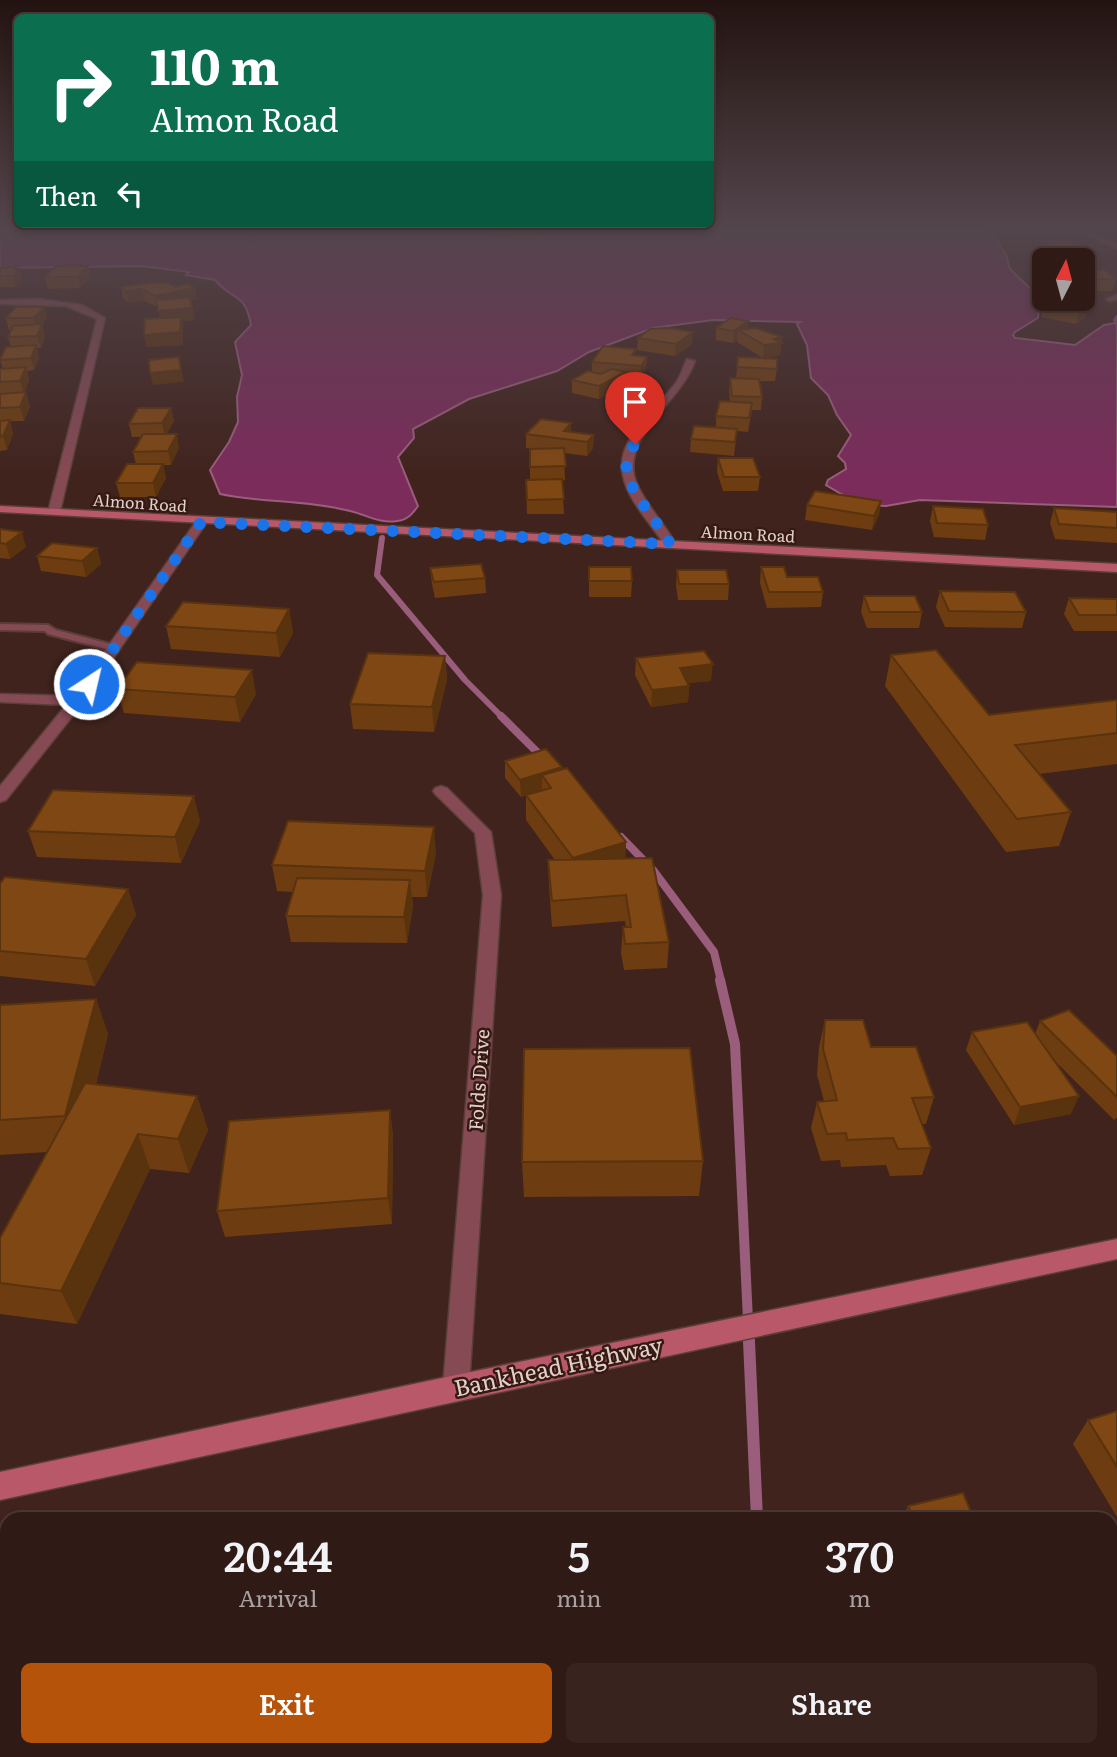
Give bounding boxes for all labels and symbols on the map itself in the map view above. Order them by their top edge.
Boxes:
north arrow [1032,248,1096,312]
pin [605,372,665,444]
street label: Almon Road [92,487,188,517]
street label: Almon Road [700,519,796,547]
position arrow [52,647,126,721]
street label: Folds Drive [460,1028,496,1132]
street label: Bankhead Highway [451,1326,666,1404]

